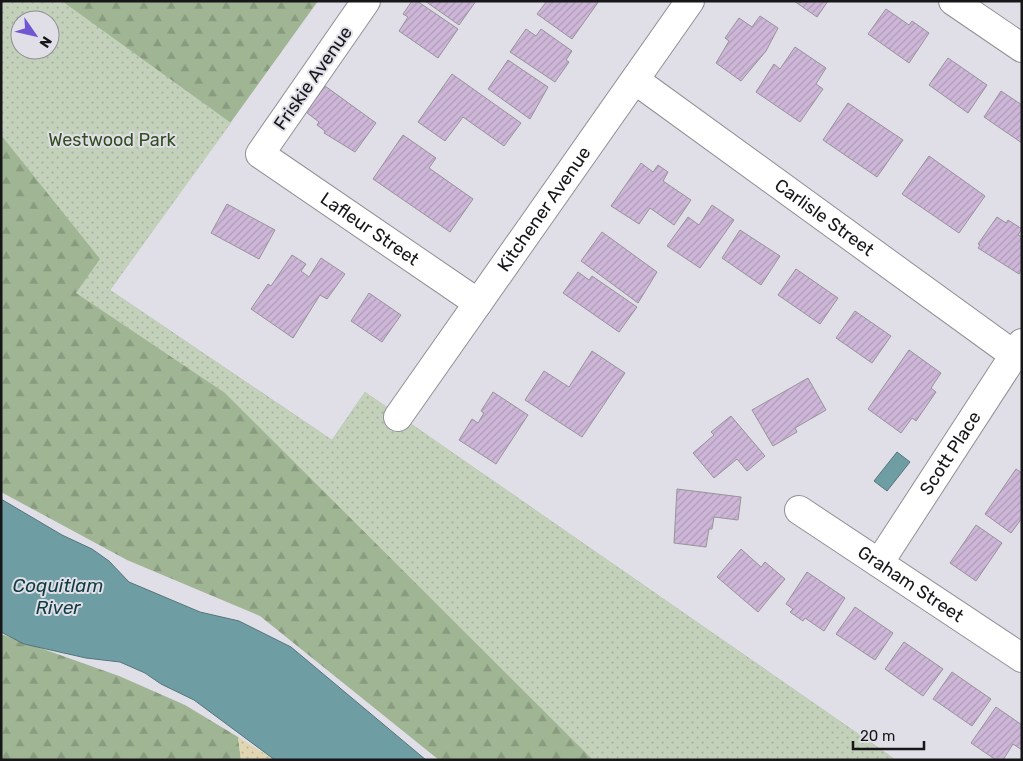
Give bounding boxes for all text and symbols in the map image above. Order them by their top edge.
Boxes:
north arrow [10,10,60,60]
street label: Friskie Avenue [269,22,357,134]
text: N [35,33,55,51]
park label: Westwood Park [48,129,177,151]
street label: Kitchener Avenue [492,142,595,276]
street label: Carlisle Street [770,174,878,261]
street label: Lafleur Street [316,188,423,270]
street label: Scott Place [915,407,986,499]
street label: Graham Street [854,541,968,627]
water label: Coquitlam River [13,574,103,619]
scale bar [853,718,924,750]
text: 20 m [860,727,895,745]

